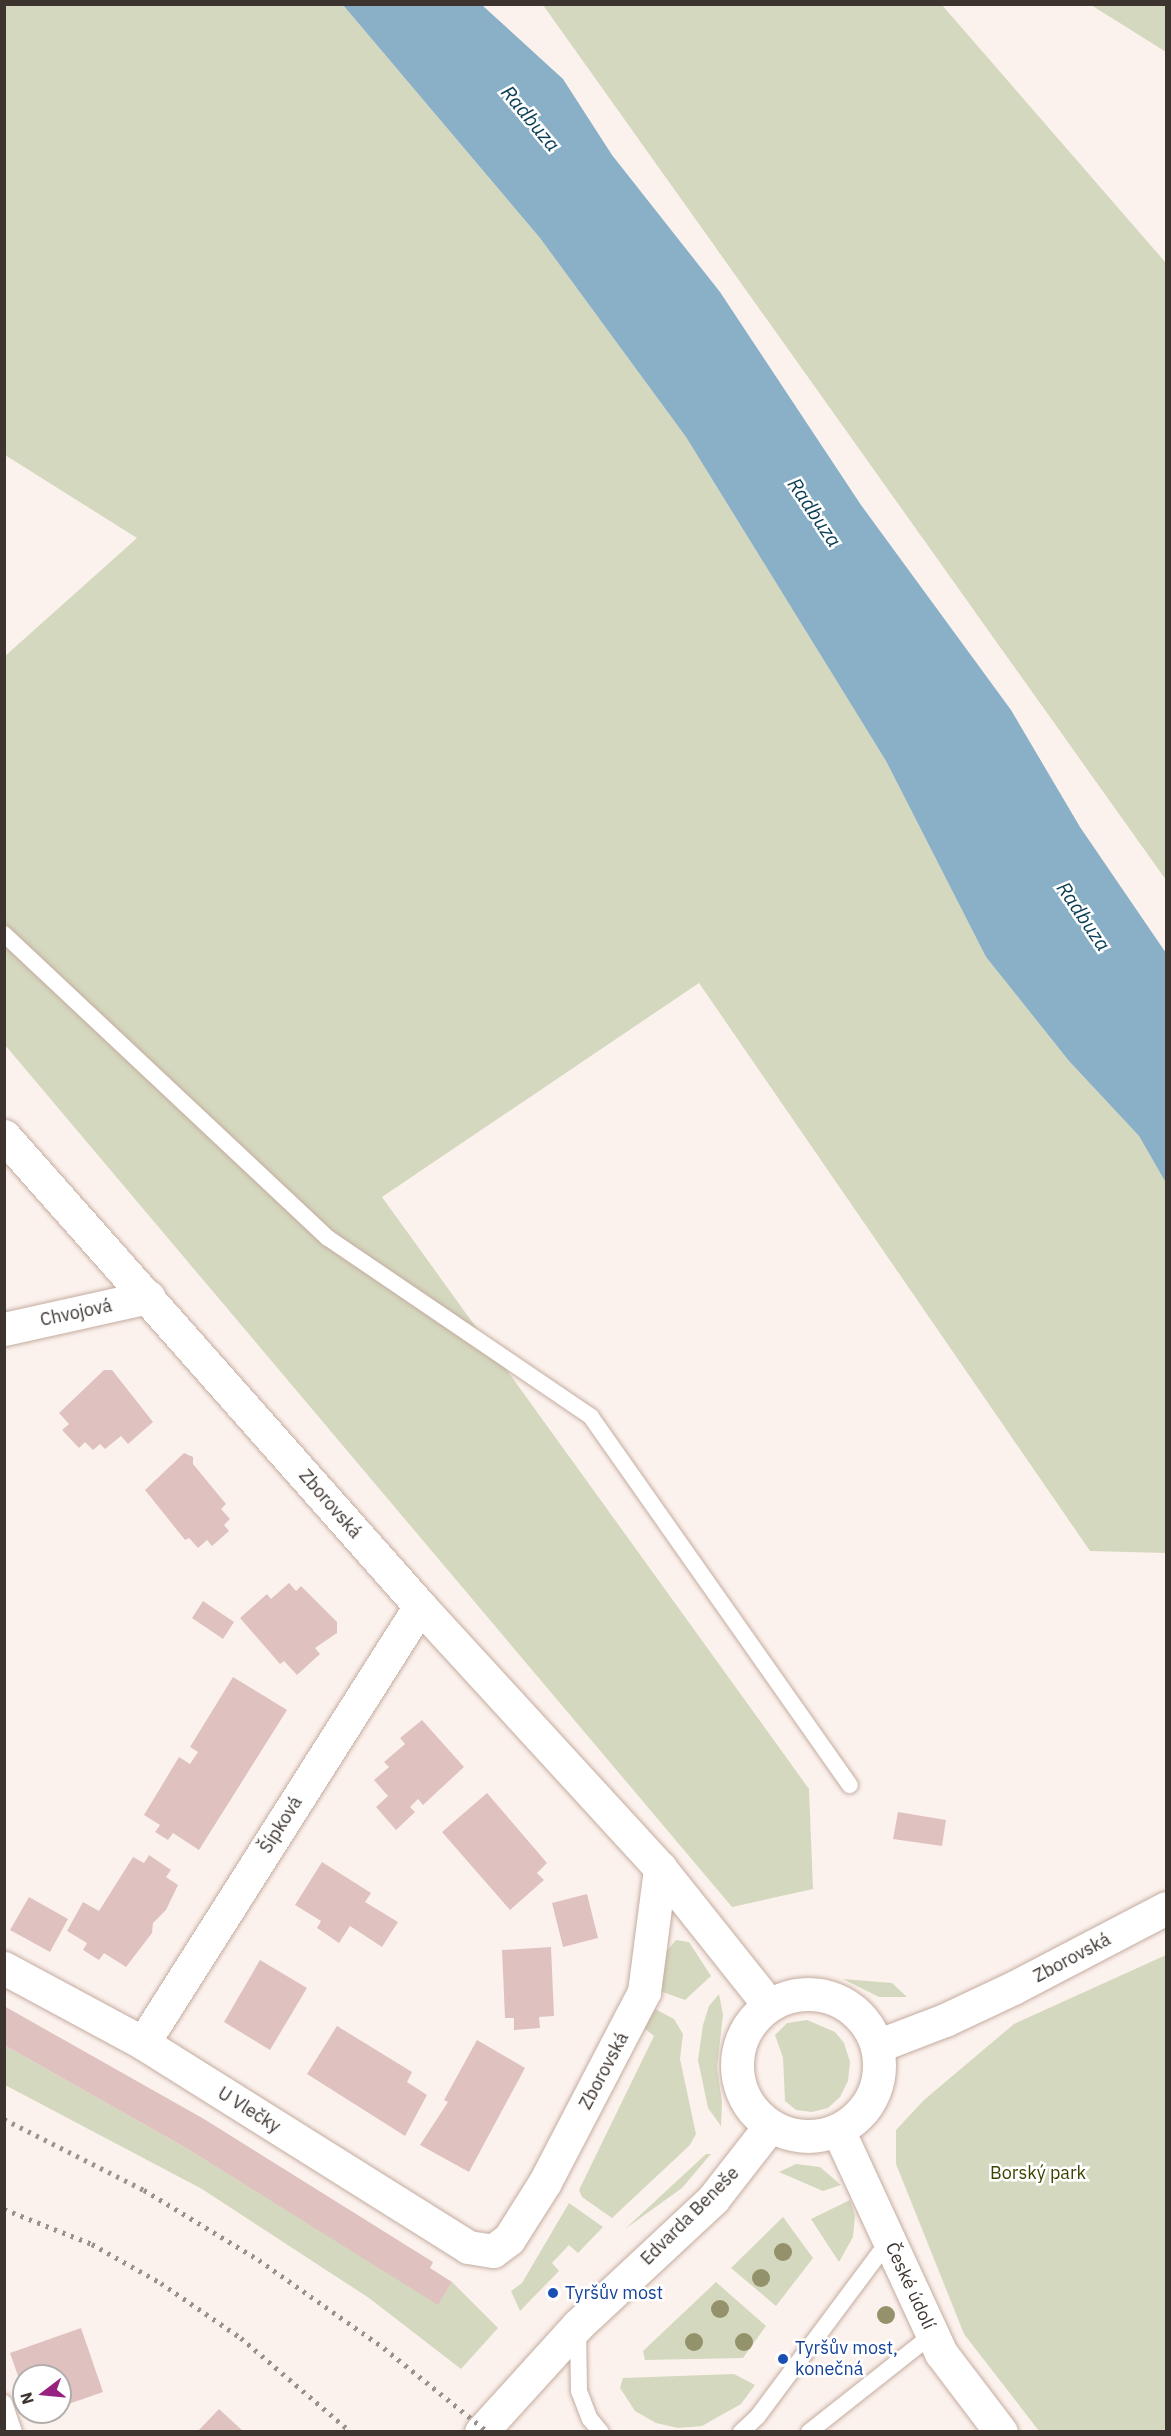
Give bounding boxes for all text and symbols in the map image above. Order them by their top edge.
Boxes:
water label: Radbuza [497,80,565,156]
water label: Radbuza [783,473,847,551]
water label: Radbuza [1052,877,1116,955]
street label: Chvojová [38,1295,114,1331]
street label: Zborovská [294,1465,366,1543]
street label: Šípková [255,1793,307,1857]
street label: Zborovská [1030,1929,1114,1987]
street label: Zborovská [575,2029,633,2113]
street label: U Vlečky [214,2082,284,2138]
street label: Edvarda Beneše [636,2162,744,2270]
park label: Borský park [990,2162,1086,2184]
street label: České údolí [881,2239,939,2333]
place label: Tyršův most [565,2282,663,2304]
marker: Tyršův most [546,2286,560,2300]
place label: Tyršův most, konečná [795,2338,898,2380]
marker: Tyršův most, konečná [776,2352,790,2366]
north arrow [12,2364,72,2424]
text: N [15,2390,38,2407]

